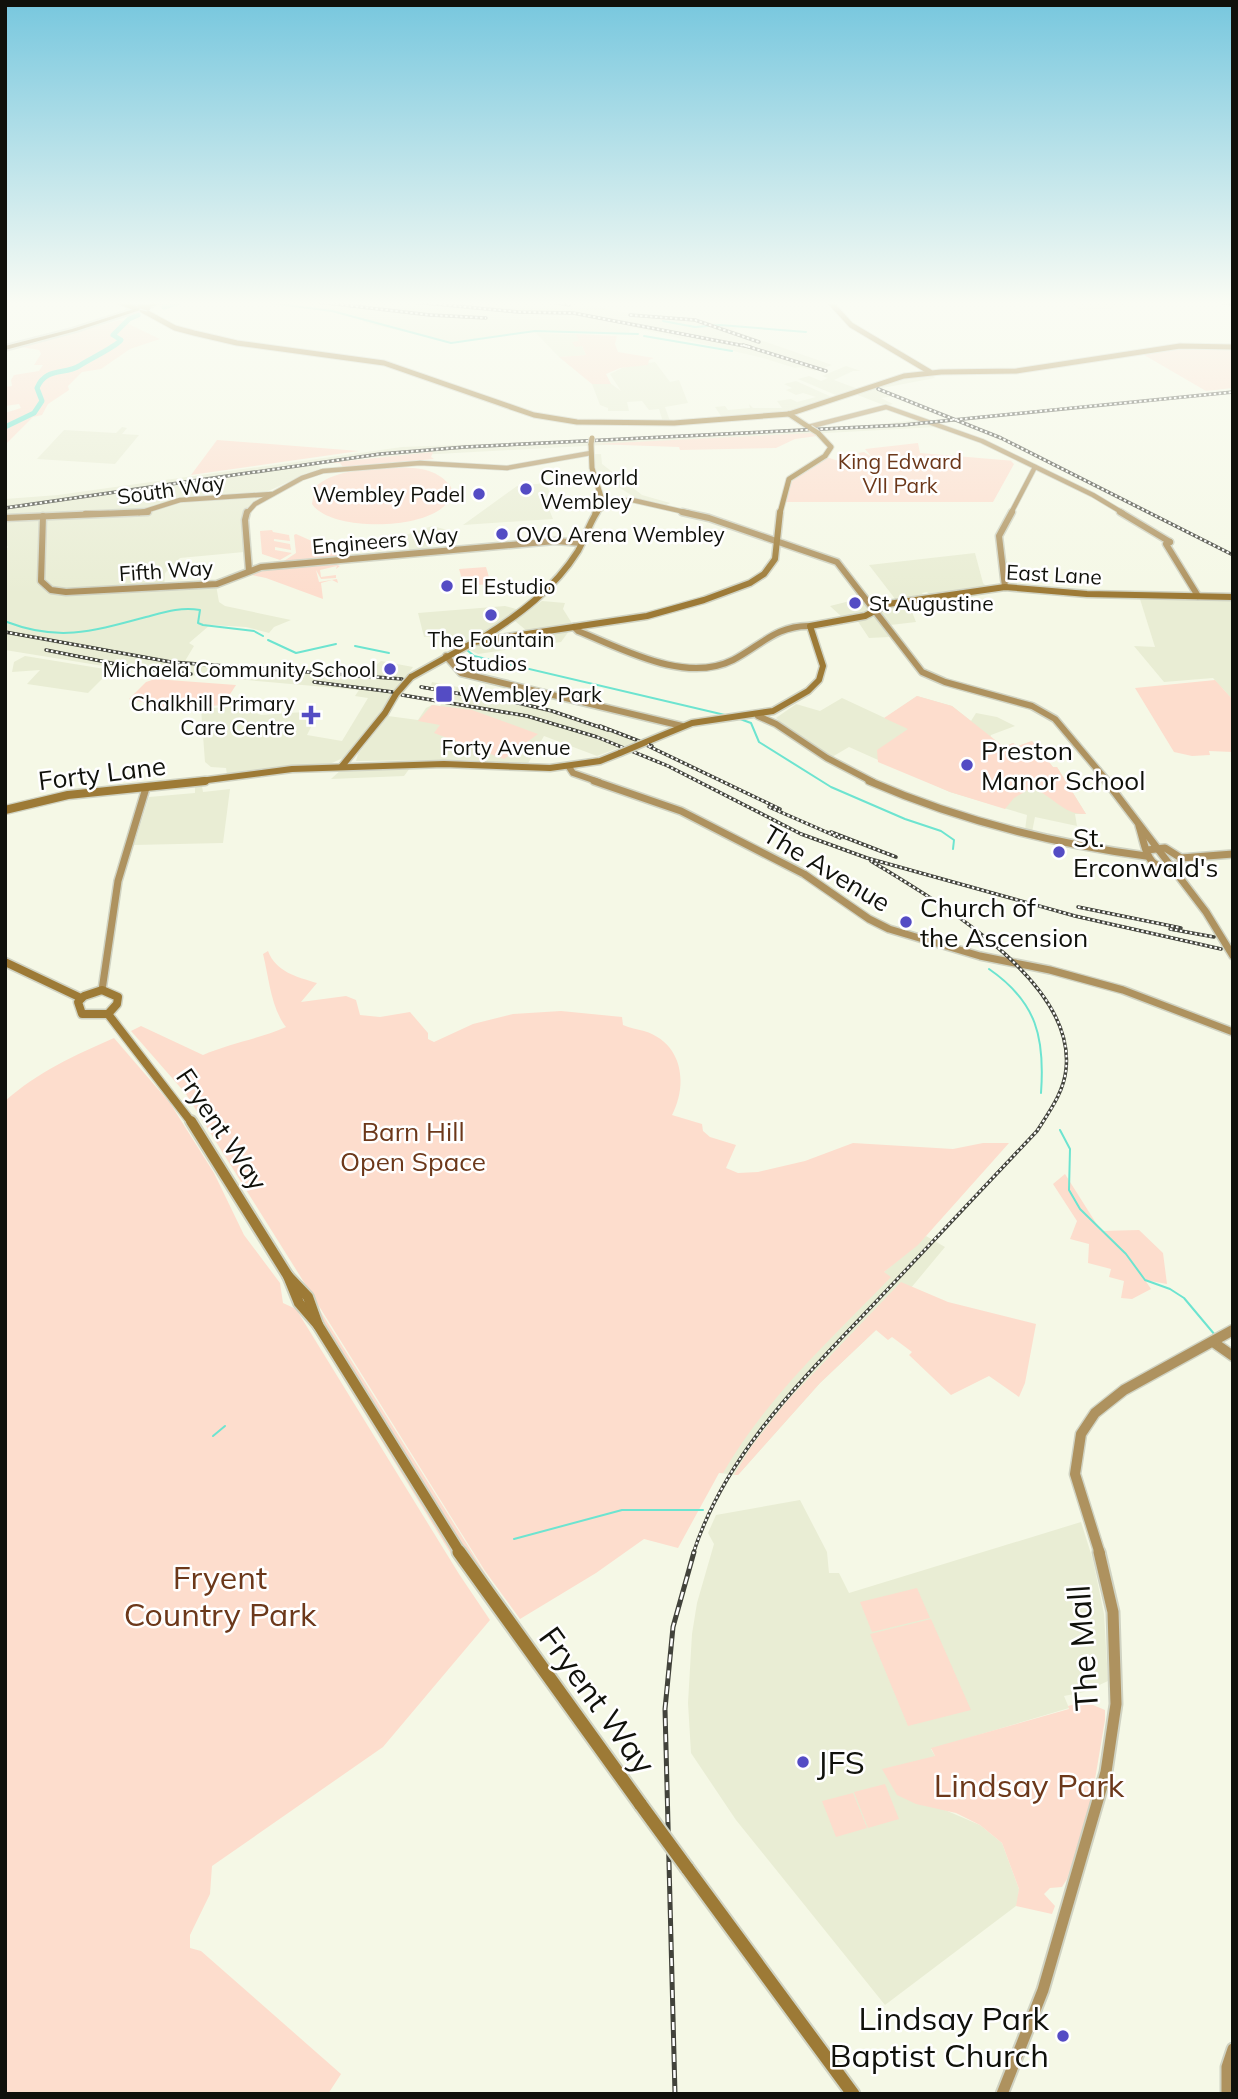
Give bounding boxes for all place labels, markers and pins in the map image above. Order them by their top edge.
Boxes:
place label: Cineworld Wembley [540,464,638,514]
place label: Wembley Padel [313,481,465,507]
marker: Cineworld Wembley [518,481,534,497]
marker: Wembley Padel [471,486,487,502]
place label: OVO Arena Wembley [516,521,725,547]
marker: OVO Arena Wembley [494,526,510,542]
place label: El Estudio [461,573,555,599]
marker: El Estudio [439,578,455,594]
place label: St Augustine [869,590,994,616]
marker: St Augustine [847,595,863,611]
marker: The Fountain Studios [483,607,499,623]
place label: The Fountain Studios [428,626,554,676]
place label: Michaela Community School [102,656,376,682]
marker: Michaela Community School [382,661,398,677]
place label: Wembley Park [460,681,602,707]
marker: Wembley Park [434,684,454,704]
place label: Chalkhill Primary Care Centre [131,690,295,740]
marker: Chalkhill Primary Care Centre [301,705,321,725]
place label: Preston Manor School [981,734,1145,797]
marker: Preston Manor School [959,757,975,773]
place label: St. Erconwald's [1073,821,1219,884]
marker: St. Erconwald's [1051,844,1067,860]
place label: Church of the Ascension [920,891,1088,954]
marker: Church of the Ascension [898,914,914,930]
place label: JFS [817,1742,865,1782]
marker: JFS [795,1754,811,1770]
place label: Lindsay Park Baptist Church [830,1998,1050,2075]
marker: Lindsay Park Baptist Church [1055,2028,1071,2044]

